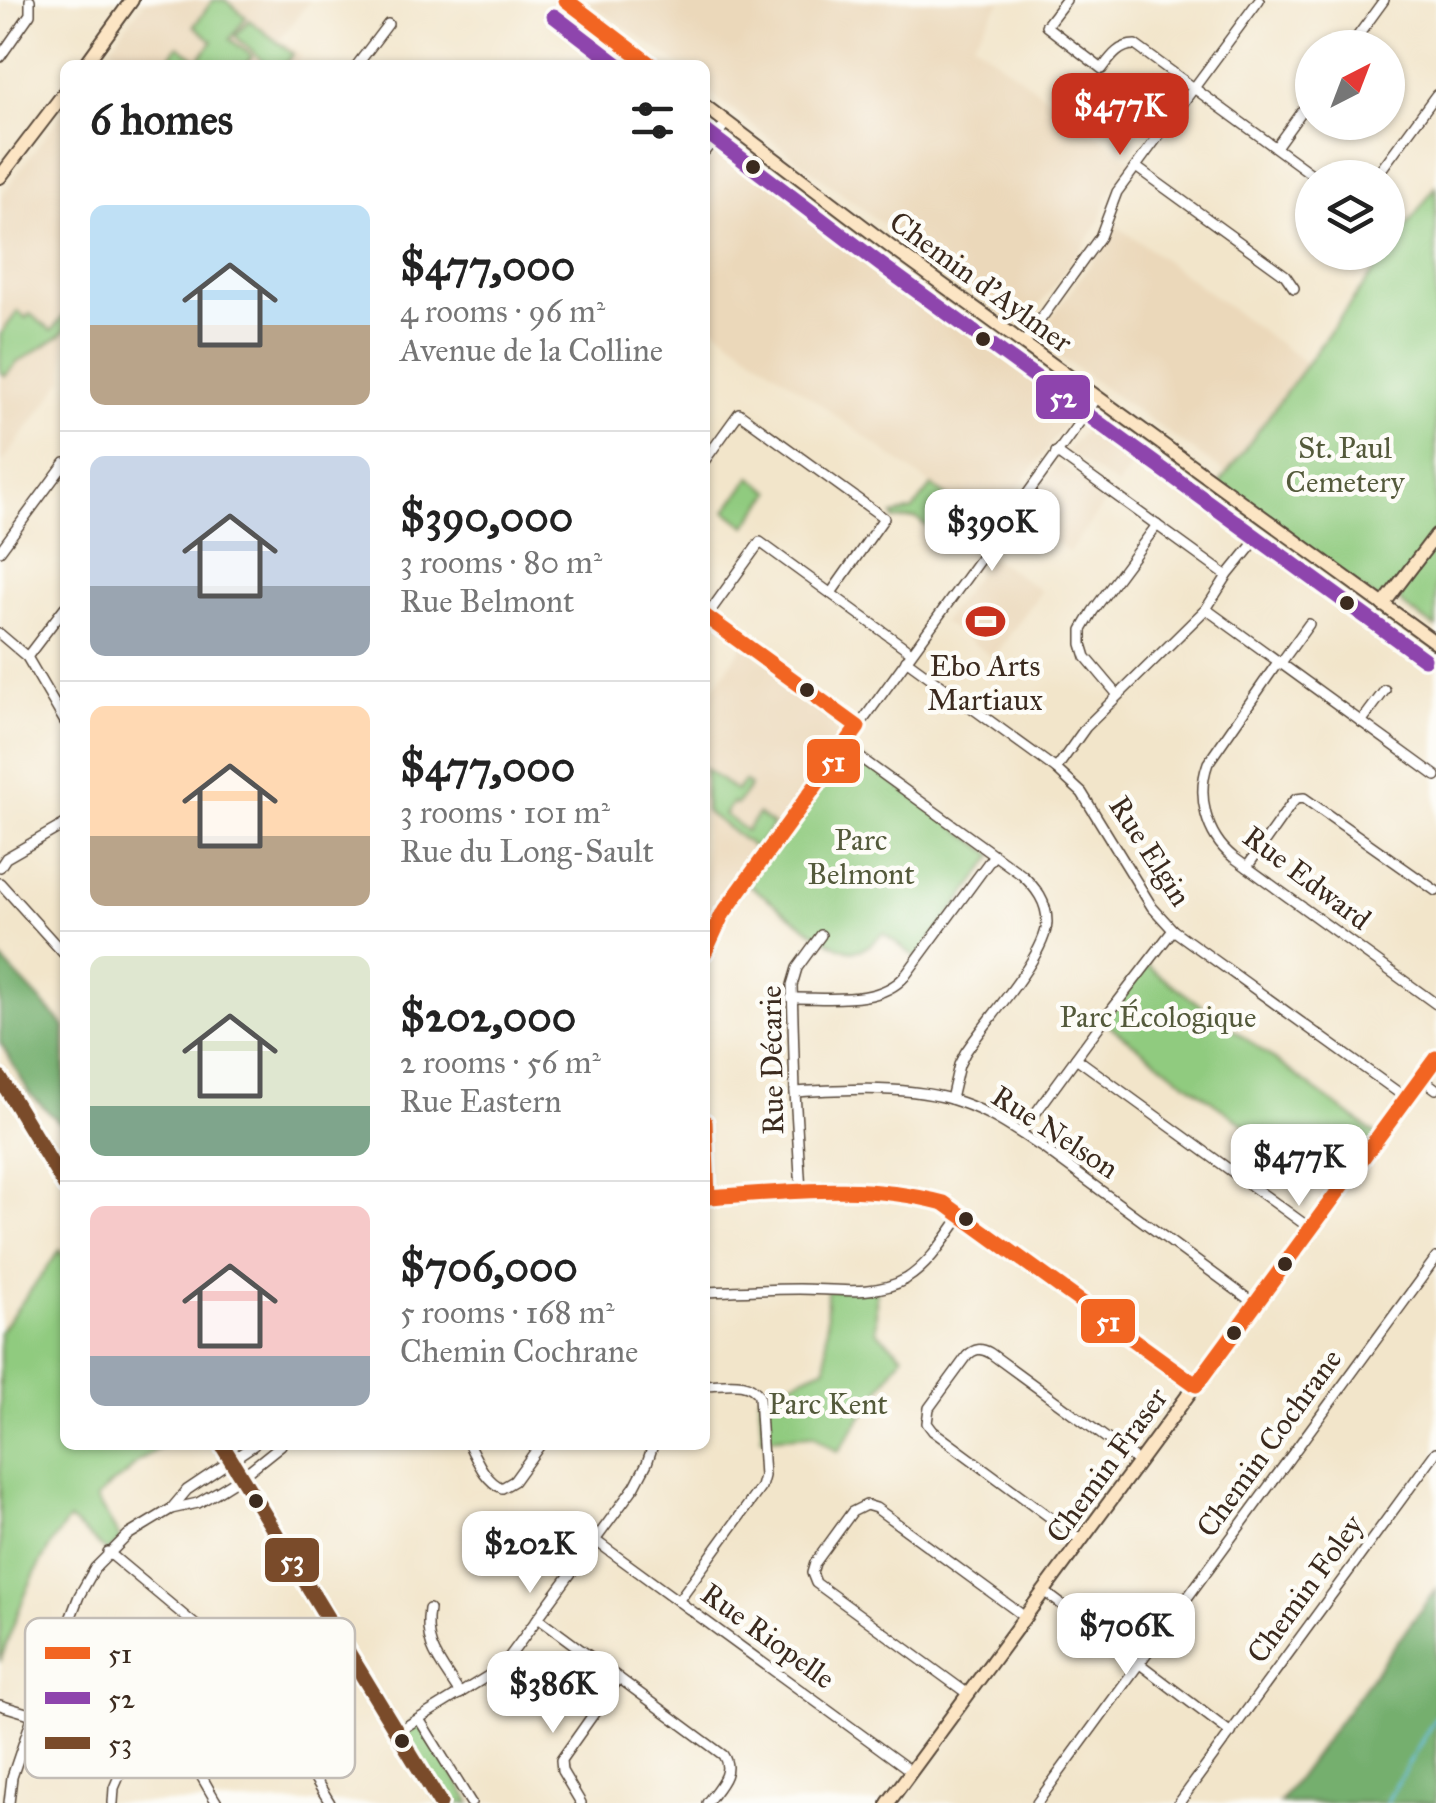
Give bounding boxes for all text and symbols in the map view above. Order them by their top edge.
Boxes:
north arrow [1295,30,1405,140]
map controls [1295,30,1405,270]
pin: $477K [1050,73,1190,158]
text: $477K [1074,86,1166,125]
icon: filters [625,93,680,148]
text: 6 homes [90,94,233,146]
unlabelled marker [743,157,763,177]
button: layers [1295,160,1405,270]
street label: Chemin d'Aylmer [883,204,1080,361]
text: $477,000 [400,240,575,292]
icon: home [170,245,290,365]
text: 4 rooms · 96 m² [400,292,605,331]
unlabelled marker [973,329,993,349]
text: Avenue de la Colline [400,331,663,370]
line badge: 52 [1034,373,1092,421]
text: 52 [1050,380,1078,415]
park label: St. Paul Cemetery [1286,430,1405,500]
pin: $390K [922,489,1062,574]
text: $390,000 [400,491,573,543]
icon: home [170,496,290,616]
text: $390K [947,502,1037,541]
text: 3 rooms · 80 m² [400,543,602,582]
text: Rue Belmont [400,582,574,621]
unlabelled marker [1337,593,1357,613]
sports icon: Ebo Arts Martiaux [964,601,1006,643]
place label: Ebo Arts Martiaux [927,648,1043,718]
unlabelled marker [797,680,817,700]
line badge: 51 [805,737,862,785]
text: $477,000 [400,741,575,793]
text: 51 [821,744,845,779]
icon: home [170,746,290,866]
street label: Rue Elgin [1101,789,1199,913]
text: 3 rooms · 101 m² [400,793,610,832]
street label: Rue Edward [1236,818,1378,938]
park label: Parc Belmont [807,822,915,892]
text: Rue du Long-Sault [400,832,654,871]
street label: Rue Décarie [753,985,791,1135]
text: $202,000 [400,991,576,1043]
icon: home [170,996,290,1116]
park label: Parc Écologique [1059,998,1257,1035]
text: 2 rooms · 56 m² [400,1043,601,1082]
street label: Rue Nelson [985,1078,1125,1186]
text: Rue Eastern [400,1082,562,1121]
pin: $477K [1229,1124,1369,1209]
text: $477K [1253,1137,1345,1176]
unlabelled marker [956,1209,976,1229]
text: $706,000 [400,1241,578,1293]
icon: home [170,1246,290,1366]
unlabelled marker [1275,1254,1295,1274]
text: 5 rooms · 168 m² [400,1293,615,1332]
line badge: 51 [1079,1297,1137,1345]
text: 51 [1096,1304,1120,1339]
unlabelled marker [1224,1323,1244,1343]
text: Chemin Cochrane [400,1332,638,1371]
street label: Chemin Cochrane [1189,1342,1349,1544]
street label: Chemin Fraser [1039,1380,1176,1550]
park label: Parc Kent [768,1386,888,1422]
unlabelled marker [246,1491,266,1511]
street label: Chemin Foley [1239,1507,1371,1670]
pin: $202K [460,1511,600,1596]
text: $202K [484,1524,576,1563]
line badge: 53 [263,1536,321,1584]
text: 53 [280,1543,304,1578]
street label: Rue Riopelle [694,1575,842,1697]
pin: $706K [1056,1593,1196,1678]
text: $706K [1079,1606,1173,1645]
legend [25,1618,355,1778]
text: 51 [108,1636,132,1671]
pin: $386K [483,1651,623,1736]
text: $386K [509,1664,597,1703]
text: 52 [108,1681,135,1716]
text: 53 [108,1726,132,1761]
unlabelled marker [392,1731,412,1751]

